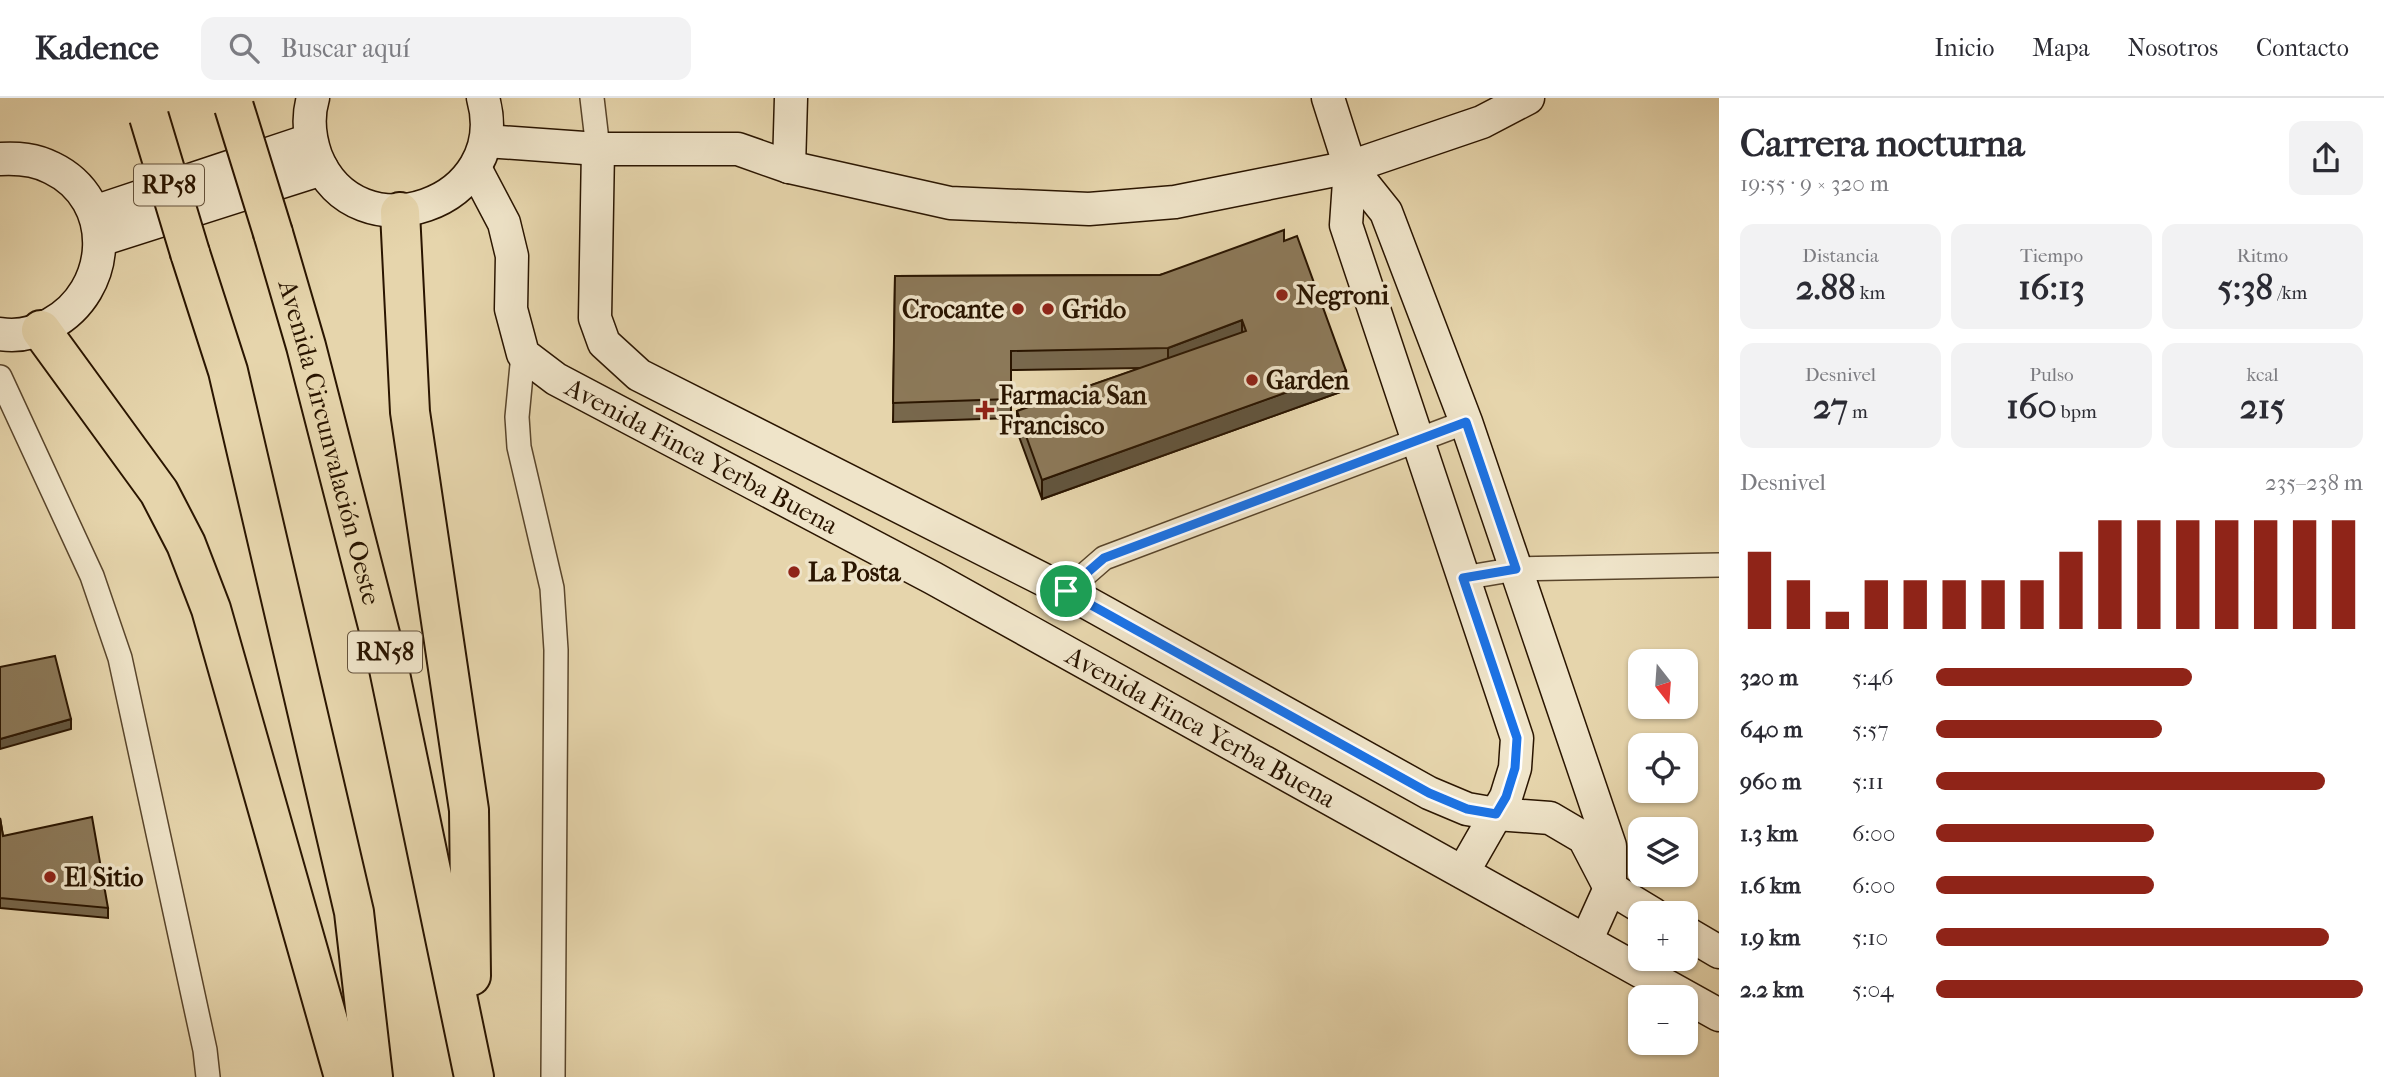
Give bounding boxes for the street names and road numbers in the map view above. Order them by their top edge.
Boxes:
road number: RP58 [134,164,204,206]
street label: Avenida Circunvalación Oeste [272,275,387,608]
street label: Avenida Finca Yerba Buena [559,371,844,541]
road number: RN58 [348,632,422,672]
street label: Avenida Finca Yerba Buena [1060,639,1342,815]

